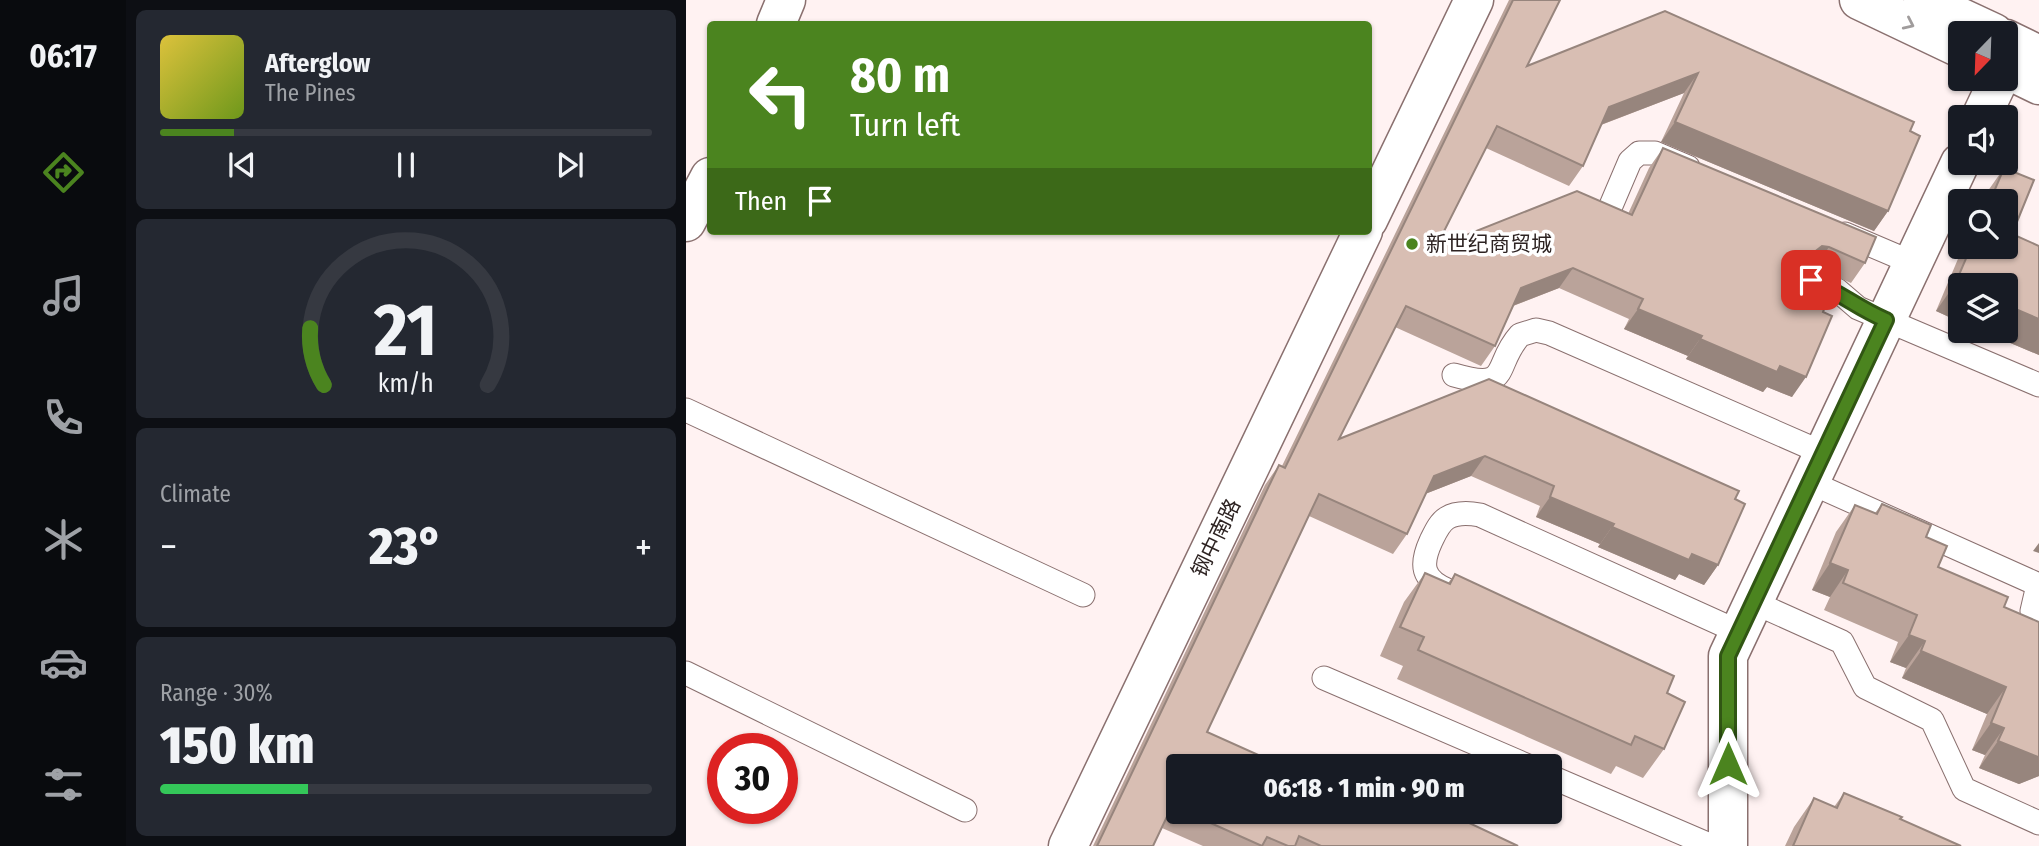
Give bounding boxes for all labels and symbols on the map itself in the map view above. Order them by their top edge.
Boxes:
one-way arrow [1902,16,1914,30]
north arrow [1948,21,2018,91]
place label: 新世纪商贸城 [1426,231,1552,257]
marker: 新世纪商贸城 [1404,236,1420,252]
pin [1781,250,1841,310]
street label: 钢中南路 [1186,495,1246,581]
position arrow [1691,727,1765,801]
speed limit sign: 30 [707,733,798,824]

